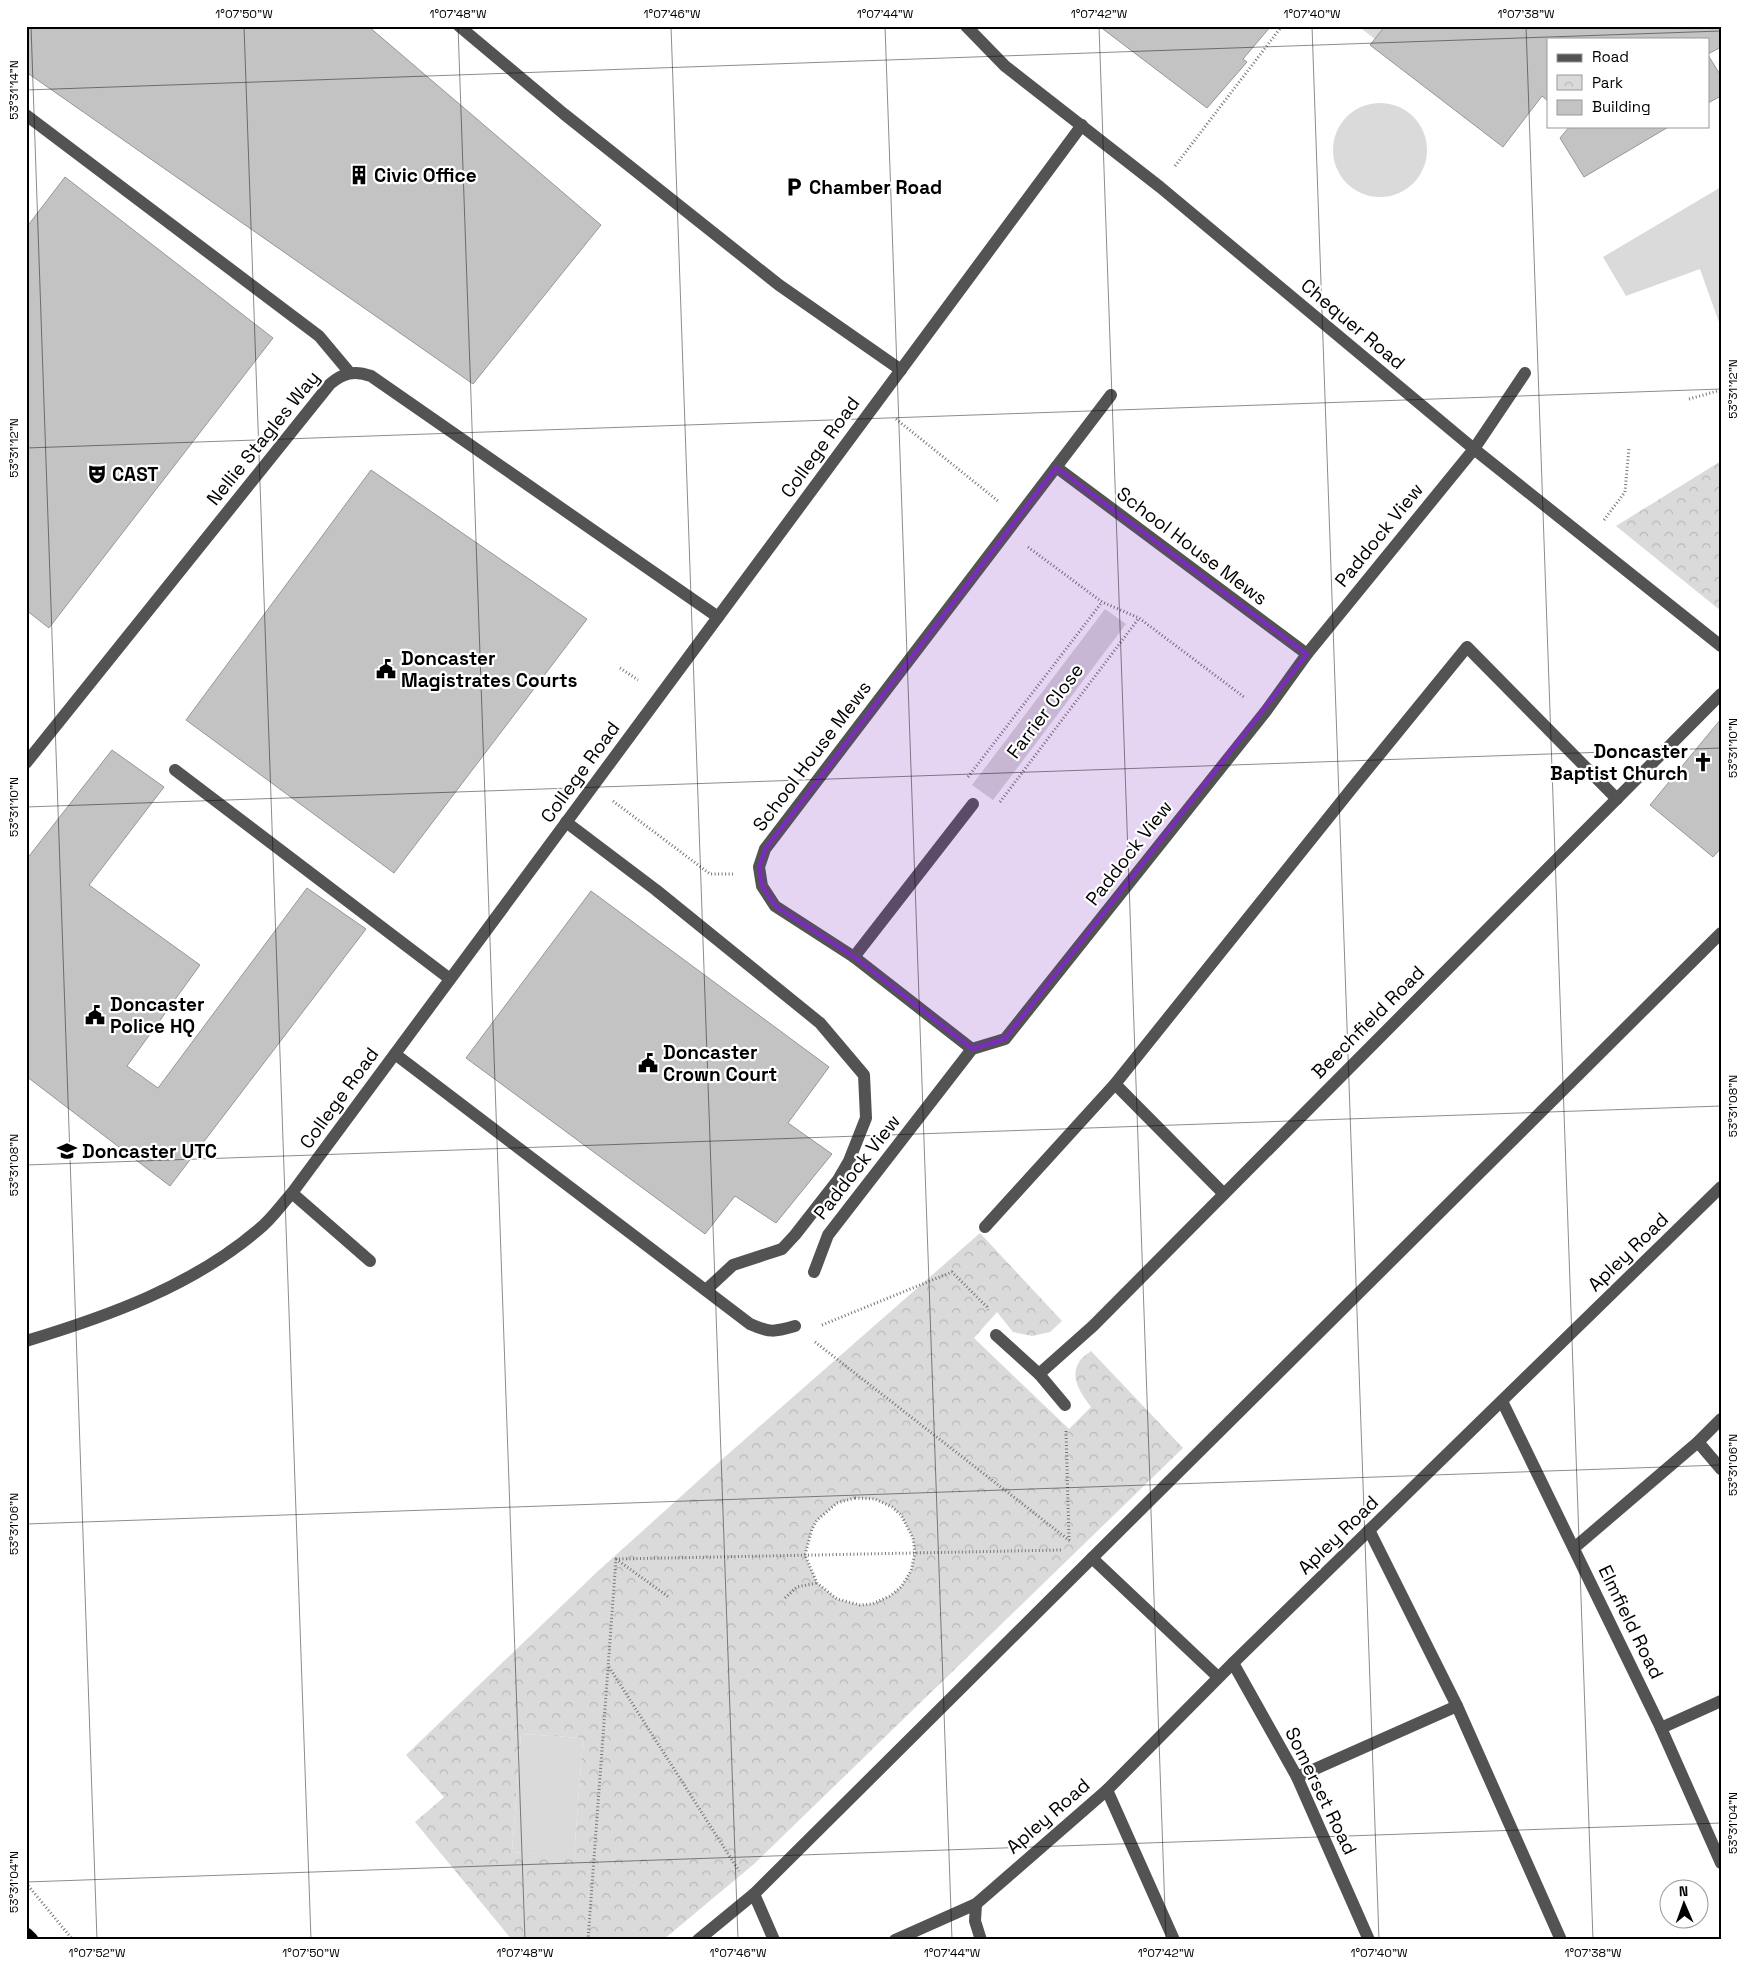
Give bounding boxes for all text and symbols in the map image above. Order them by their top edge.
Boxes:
text: 1°07'50"W [215,6,273,22]
text: 1°07'48"W [430,6,487,22]
text: 1°07'46"W [644,6,701,22]
text: 1°07'44"W [857,6,914,22]
text: 1°07'42"W [1071,6,1128,22]
text: 1°07'40"W [1283,6,1341,22]
text: 1°07'38"W [1497,6,1555,22]
legend [1547,38,1710,128]
text: Road [1592,47,1629,66]
text: 53°31'14"N [6,60,22,120]
text: Park [1592,73,1623,92]
text: Building [1592,97,1651,116]
place label: Civic Office [374,163,477,188]
building icon: Civic Office [348,164,370,186]
place label: Chamber Road [809,175,942,200]
parking icon: Chamber Road [783,176,805,198]
street label: Chequer Road [1296,273,1410,375]
text: 53°31'12"N [1725,359,1741,419]
street label: Nellie Stagles Way [201,365,325,511]
street label: College Road [775,391,865,503]
text: 53°31'12"N [6,418,22,478]
place label: CAST [112,462,158,487]
theatre icon: CAST [86,463,108,485]
street label: Paddock View [1329,478,1429,592]
street label: School House Mews [1112,481,1272,611]
place label: Doncaster Magistrates Courts [401,646,578,693]
public building icon: Doncaster Magistrates Courts [375,658,397,680]
street label: Farrier Close [1001,658,1089,764]
street label: School House Mews [747,676,877,836]
street label: College Road [535,716,625,828]
text: 53°31'10"N [1725,718,1741,778]
place label: Doncaster Baptist Church [1550,739,1688,786]
church icon: Doncaster Baptist Church [1692,751,1714,773]
text: 53°31'10"N [6,777,22,837]
street label: Paddock View [1080,795,1178,911]
street label: Beechfield Road [1306,960,1430,1084]
place label: Doncaster Police HQ [110,992,205,1039]
public building icon: Doncaster Police HQ [84,1004,106,1026]
place label: Doncaster Crown Court [663,1040,777,1087]
street label: College Road [294,1042,384,1154]
public building icon: Doncaster Crown Court [637,1052,659,1074]
text: 53°31'08"N [1725,1075,1741,1137]
street label: Paddock View [808,1109,906,1225]
text: 53°31'08"N [6,1134,22,1196]
place label: Doncaster UTC [82,1139,217,1164]
school or university icon: Doncaster UTC [56,1140,78,1162]
street label: Apley Road [1582,1207,1674,1297]
text: 53°31'06"N [1725,1434,1741,1496]
street label: Apley Road [1292,1490,1384,1580]
text: 53°31'06"N [6,1493,22,1555]
street label: Elmfield Road [1593,1561,1669,1683]
street label: Somerset Road [1279,1723,1363,1859]
street label: Apley Road [1001,1773,1095,1859]
text: 53°31'04"N [1725,1792,1741,1854]
text: 53°31'04"N [6,1851,22,1913]
north arrow [1660,1878,1710,1928]
text: N [1679,1882,1689,1900]
text: 1°07'52"W [69,1945,126,1961]
text: 1°07'50"W [282,1945,340,1961]
text: 1°07'48"W [497,1945,554,1961]
text: 1°07'46"W [710,1945,767,1961]
text: 1°07'44"W [924,1945,981,1961]
text: 1°07'42"W [1138,1945,1195,1961]
text: 1°07'40"W [1350,1945,1408,1961]
text: 1°07'38"W [1564,1945,1622,1961]

